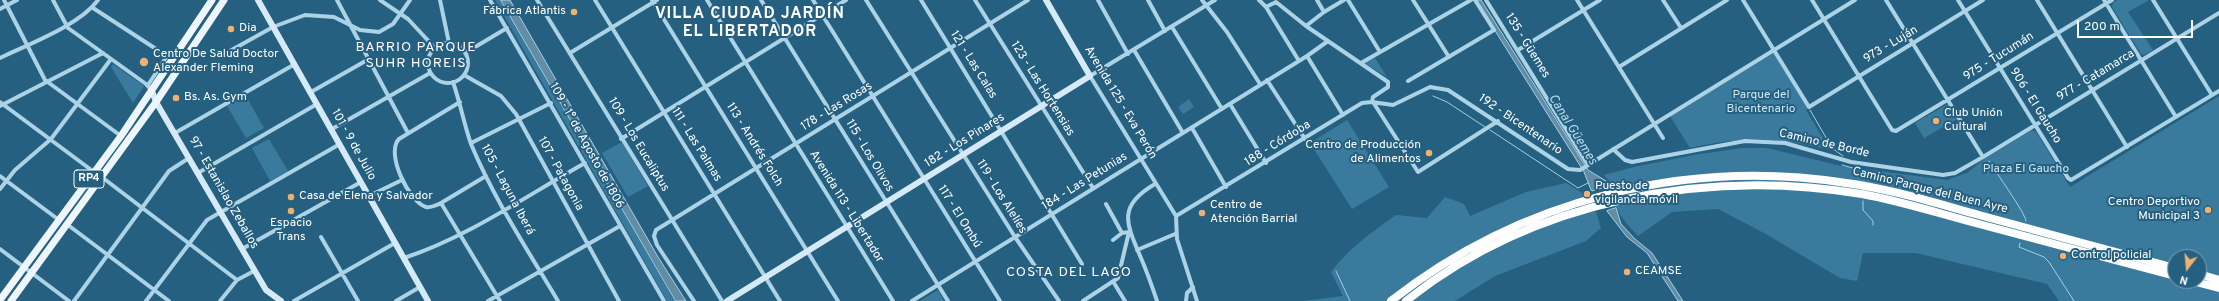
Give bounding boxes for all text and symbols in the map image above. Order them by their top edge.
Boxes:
place label: Fábrica Atlantis [483,5,566,19]
district label: VILLA CIUDAD JARDÍN EL LIBERTADOR [655,5,845,43]
marker: Fábrica Atlantis [569,7,579,17]
street label: 135 - Güemes [1501,11,1553,81]
scale bar [2079,12,2195,38]
text: 200 m [2084,19,2120,35]
place label: Dia [239,22,257,36]
street label: 973 - Luján [1861,23,1921,67]
marker: Dia [226,24,236,34]
street label: 121 - Las Calas [946,28,1000,102]
street label: 975 - Tucumán [1961,30,2037,84]
street label: 123 - Las Hortensias [1007,39,1077,139]
district label: BARRIO PARQUE SUHR HOREIS [355,40,477,72]
street label: Avenida 125 - Eva Perón [1081,44,1159,162]
street label: 977 - Catamarca [2054,47,2138,105]
place label: Centro De Salud Doctor Alexander Fleming [153,48,279,76]
marker: Centro De Salud Doctor Alexander Fleming [138,56,150,68]
street label: 906 - El Gaucho [2006,66,2064,146]
street label: 178 - Las Rosas [799,79,875,135]
street label: 109 - 1° de Agosto de 1806 [545,81,627,211]
park label: Parque del Bicentenario [1727,89,1795,117]
place label: Bs. As. Gym [184,91,247,105]
street label: 192 - Bicentenario [1475,92,1565,158]
water label: Canal Güemes [1544,92,1600,168]
marker: Bs. As. Gym [171,93,181,103]
street label: 109 - Los Eucaliptus [604,95,672,195]
street label: 113 - Andrés Folch [722,100,786,190]
street label: 111 - Las Palmas [668,105,724,185]
street label: 101 - 9 de Julio [327,107,379,183]
place label: Club Unión Cultural [1944,107,2003,135]
street label: 182 - Los Pinares [922,111,1008,171]
marker: Club Unión Cultural [1931,116,1941,126]
street label: 115 - Los Olivos [842,117,896,195]
street label: 188 - Córdoba [1242,118,1314,170]
street label: Camino de Borde [1778,127,1870,161]
street label: 97 - Estanislao Zeballos [185,134,261,252]
street label: 107 - Patagonia [534,135,586,213]
place label: Centro de Producción de Alimentos [1305,139,1421,167]
street label: 105 - Laguna Iberá [477,142,537,238]
street label: Avenida 113 - Libertador [806,148,886,266]
marker: Centro de Producción de Alimentos [1424,148,1434,158]
street label: 184 - Las Petunias [1040,150,1130,214]
street label: 119 - Los Alelíes [973,157,1029,237]
park label: Plaza El Gaucho [1983,163,2069,177]
street label: Camino Parque del Buen Ayre [1851,165,2009,217]
road number: RP4 [74,170,104,188]
place label: Puesto de vigilancia móvil [1595,180,1678,208]
street label: 117 - El Ombú [934,183,984,251]
marker: Puesto de vigilancia móvil [1582,189,1592,199]
place label: Casa de Elena y Salvador [299,190,433,204]
marker: Casa de Elena y Salvador [286,192,296,202]
place label: Centro Deportivo Municipal 3 [2108,196,2200,224]
place label: Centro de Atención Barrial [1210,199,1297,227]
marker: Centro Deportivo Municipal 3 [2203,205,2213,215]
marker: Espacio Trans [286,206,296,216]
marker: Centro de Atención Barrial [1197,208,1207,218]
place label: Espacio Trans [270,217,312,245]
place label: Control policial [2071,249,2151,263]
north arrow [2167,249,2207,289]
marker: Control policial [2058,251,2068,261]
district label: COSTA DEL LAGO [1006,265,1132,281]
place label: CEAMSE [1635,265,1682,279]
marker: CEAMSE [1622,267,1632,277]
text: N [2178,272,2190,287]

